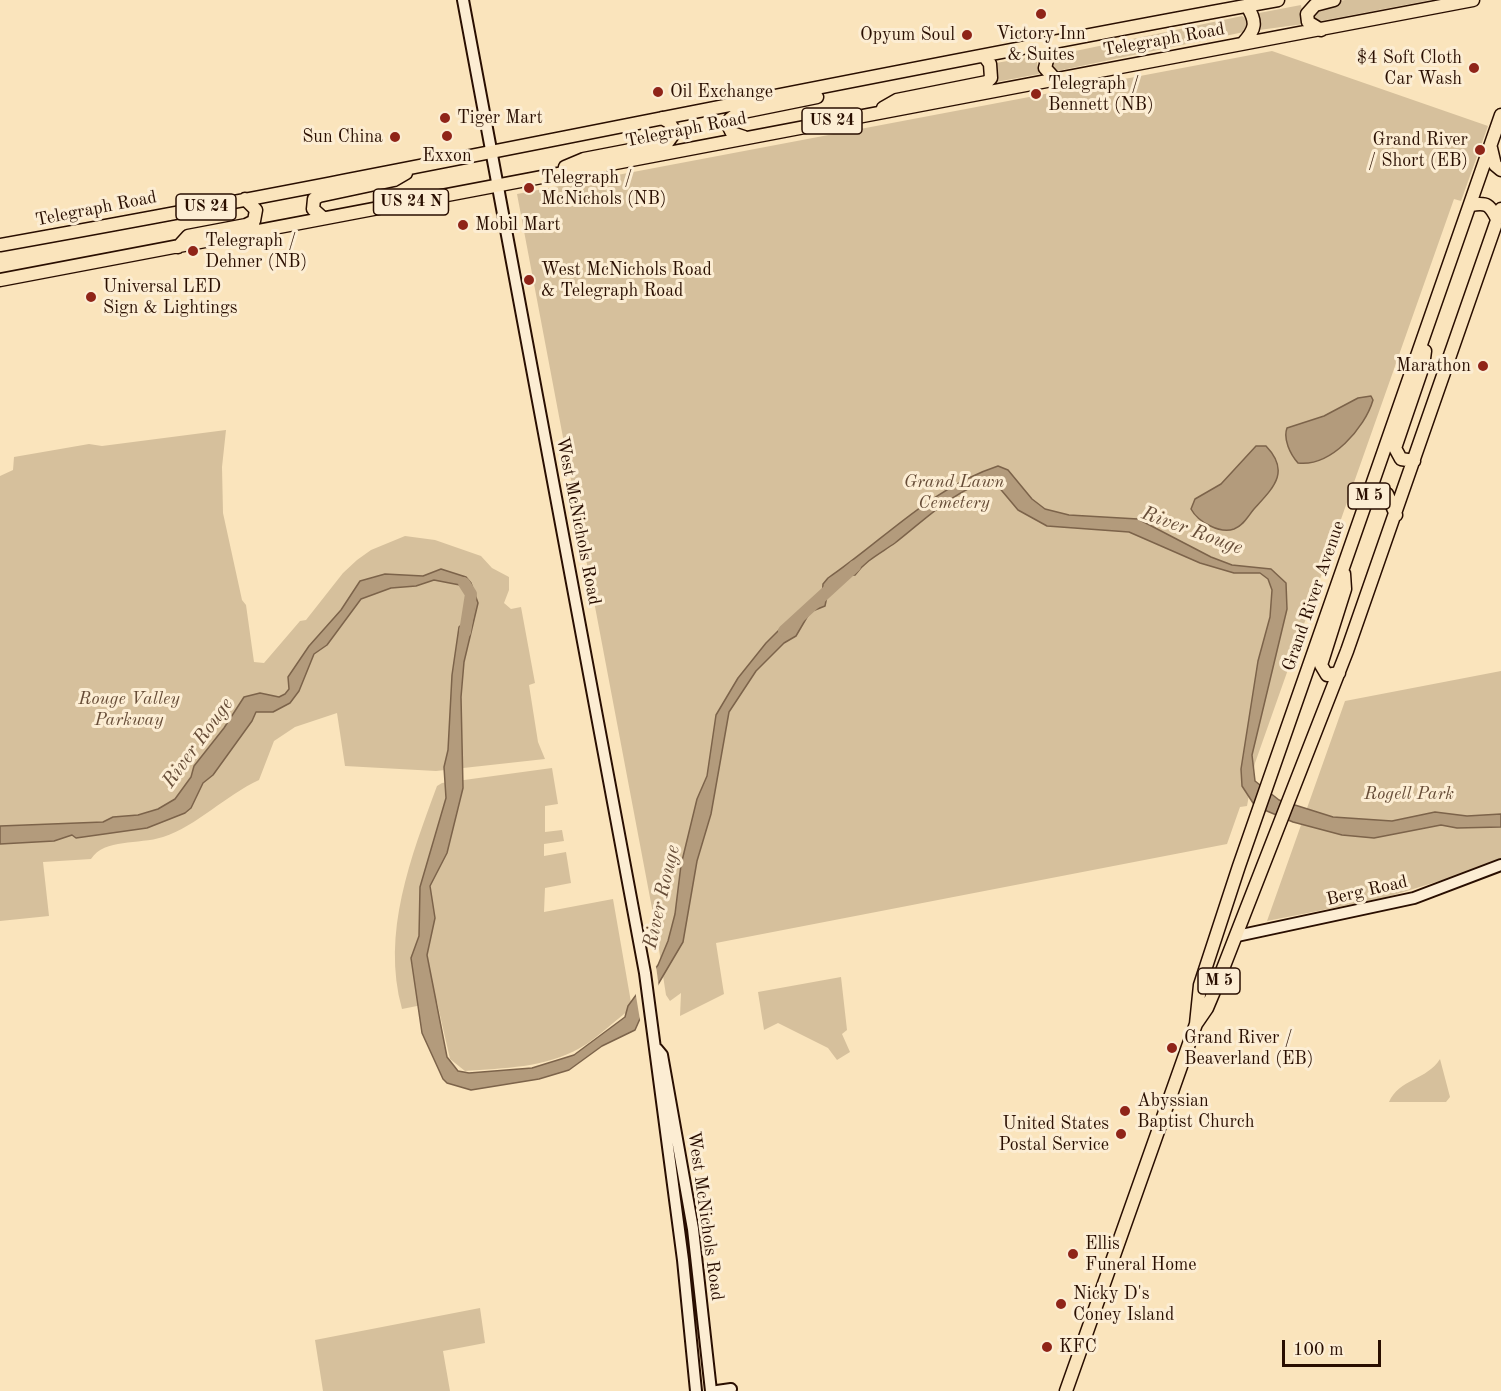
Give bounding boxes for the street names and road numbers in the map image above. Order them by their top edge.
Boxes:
street label: Telegraph Road [1101,19,1227,61]
street label: Telegraph Road [623,108,749,152]
road number: US 24 [802,108,862,134]
street label: Telegraph Road [33,187,159,231]
road number: US 24 N [374,189,448,215]
road number: US 24 [176,194,236,220]
street label: West McNichols Road [551,435,605,607]
road number: M 5 [1348,483,1390,509]
street label: Grand River Avenue [1278,518,1350,674]
street label: Berg Road [1324,871,1410,911]
road number: M 5 [1198,968,1240,994]
street label: West McNichols Road [682,1130,728,1302]

